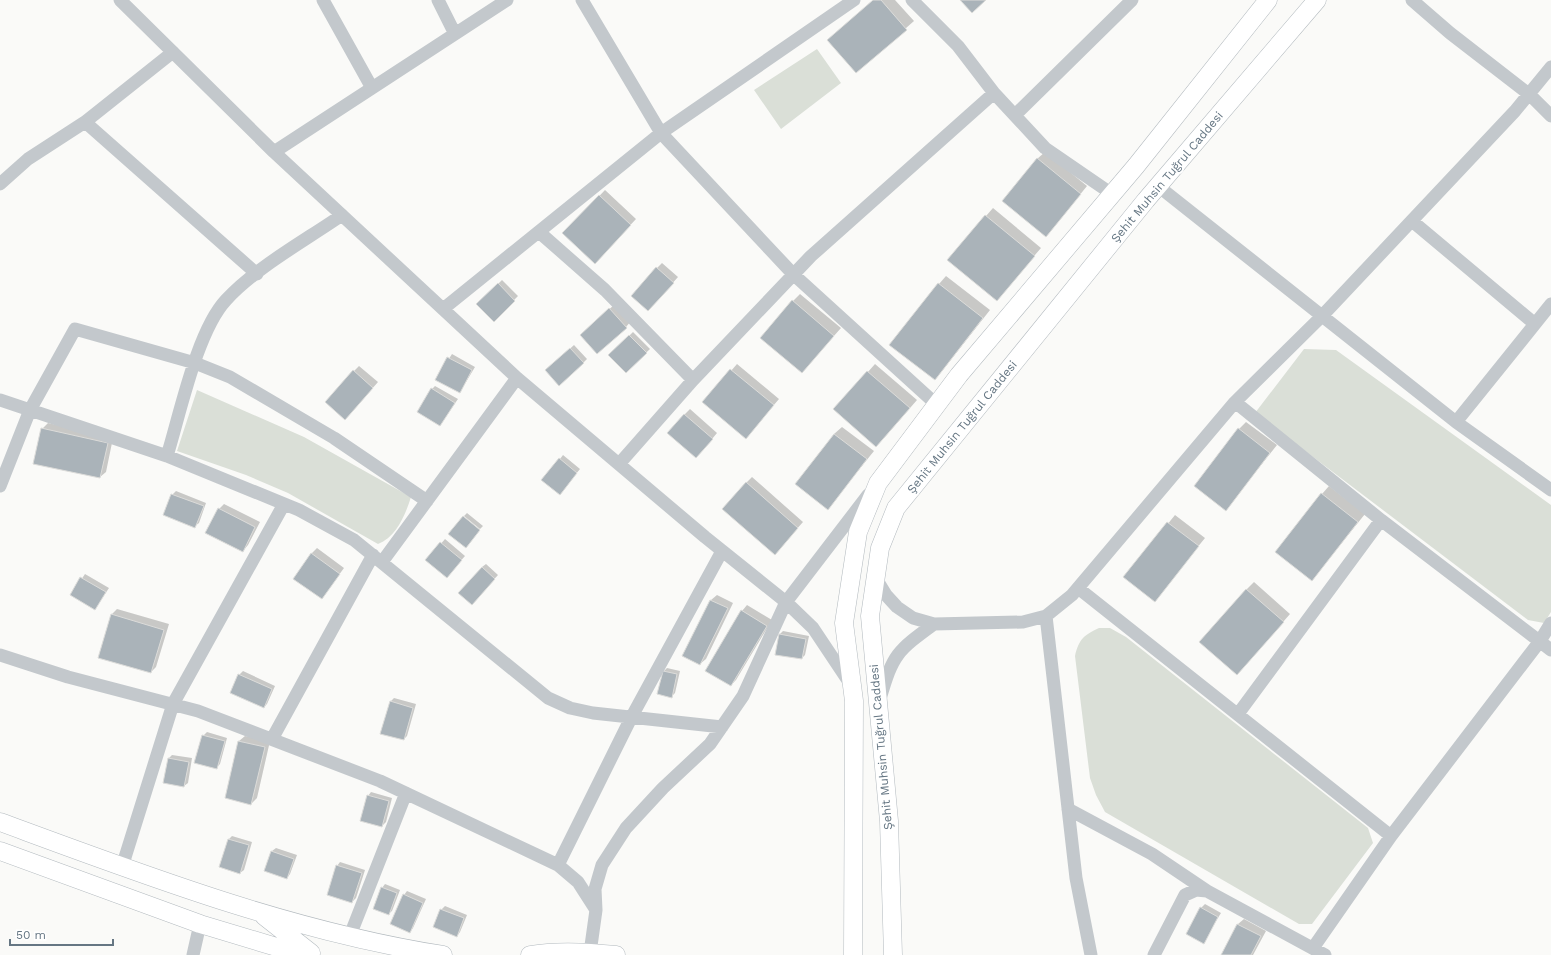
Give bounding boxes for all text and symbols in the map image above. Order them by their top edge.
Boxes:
street label: Şehit Muhsin Tuğrul Caddesi [1108,109,1226,245]
street label: Şehit Muhsin Tuğrul Caddesi [904,358,1020,496]
street label: Şehit Muhsin Tuğrul Caddesi [867,663,895,831]
scale bar [10,921,113,947]
text: 50 m [16,928,46,942]

